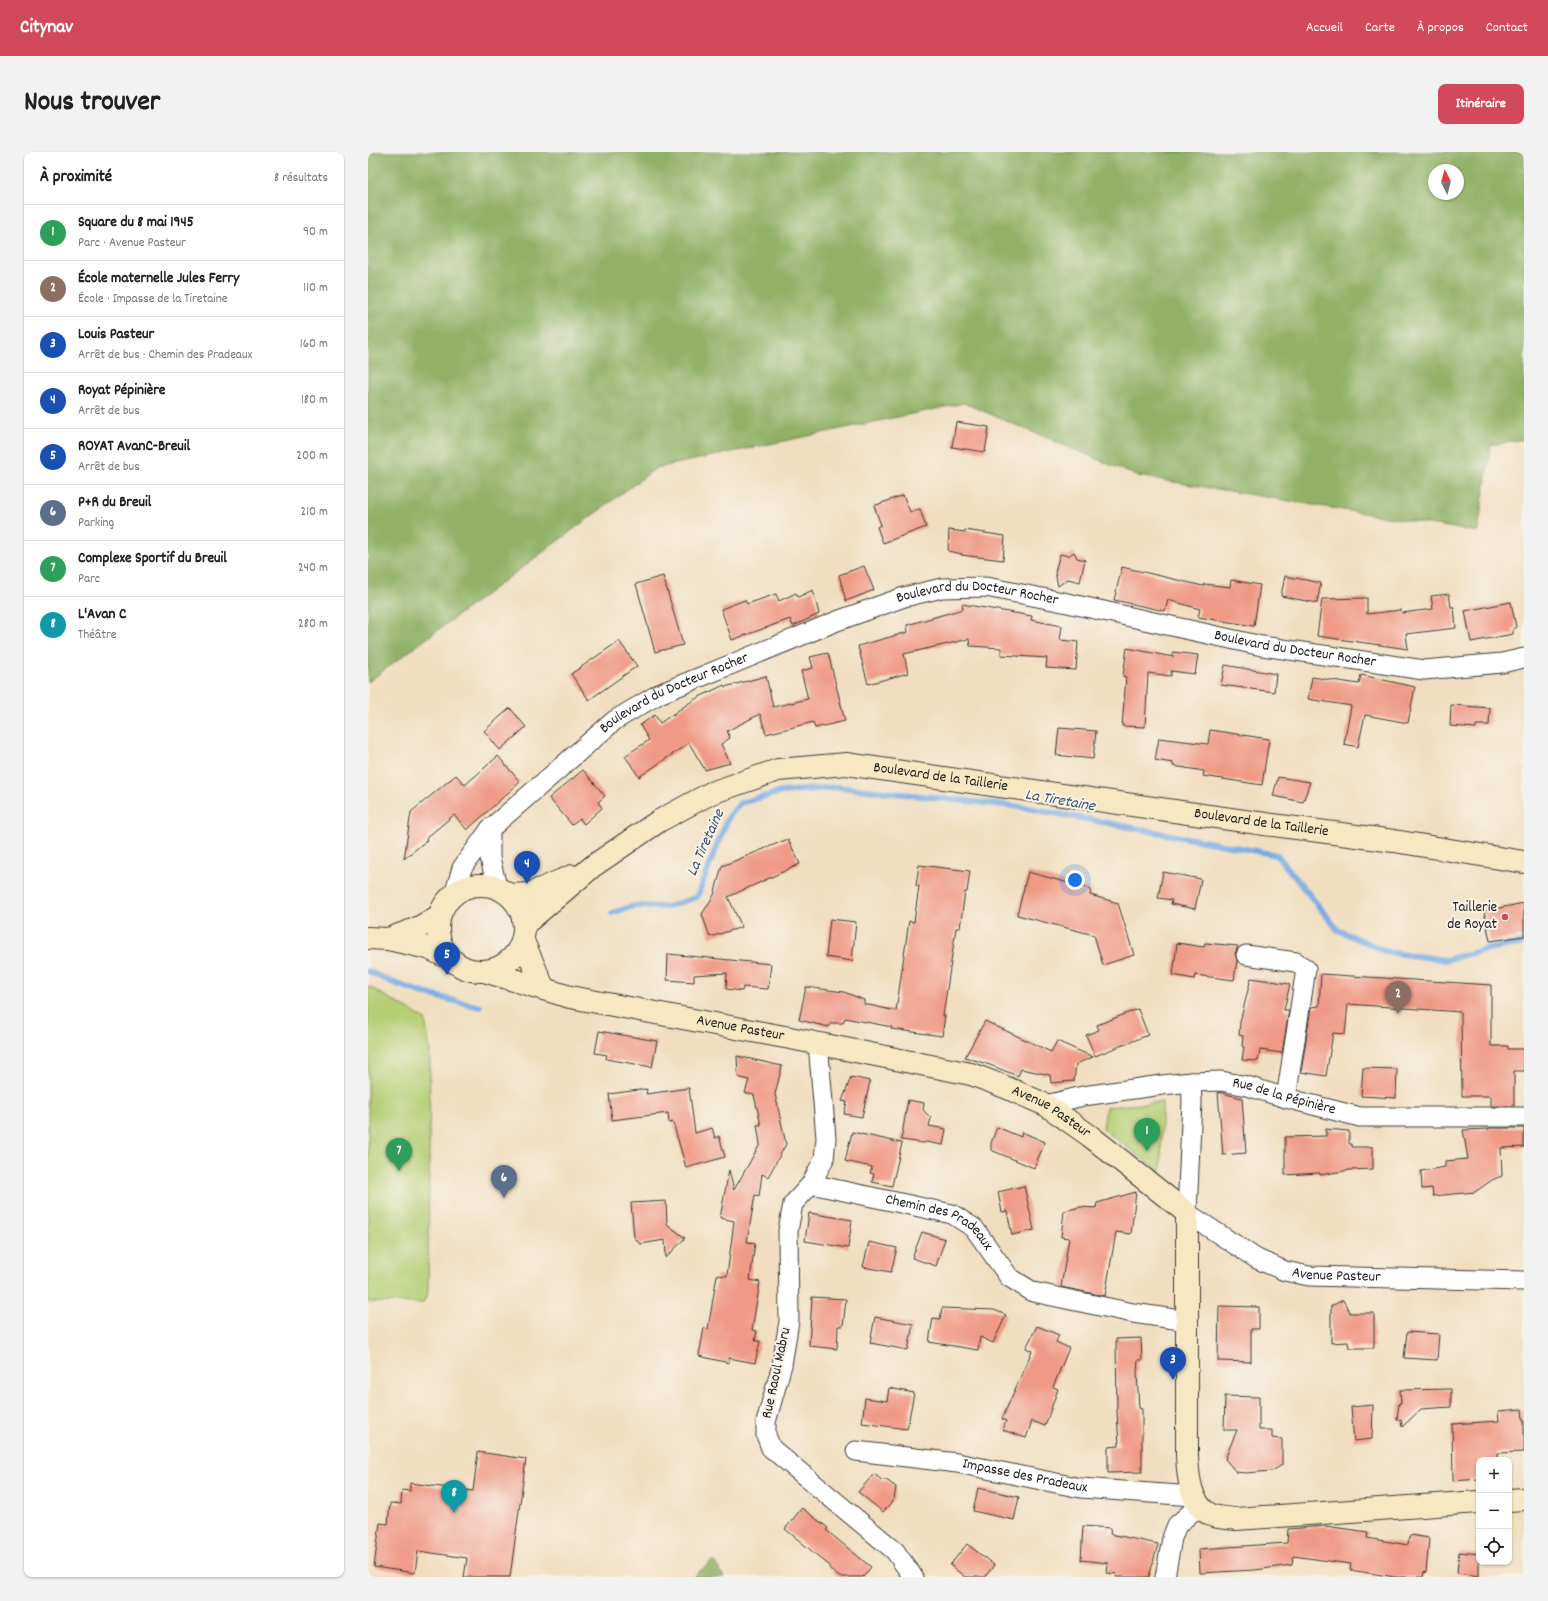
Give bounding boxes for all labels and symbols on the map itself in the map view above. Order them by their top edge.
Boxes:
north arrow [1428,164,1464,200]
street label: Boulevard du Docteur Rocher [893,576,1061,612]
street label: Boulevard du Docteur Rocher [1212,625,1378,674]
street label: Boulevard du Docteur Rocher [595,647,752,739]
street label: Boulevard de la Taillerie [872,757,1010,798]
water label: La Tiretaine [1023,784,1098,819]
street label: Boulevard de la Taillerie [1193,803,1330,843]
water label: La Tiretaine [681,805,731,880]
pin: 4 [514,851,540,884]
your location [1065,870,1085,890]
place label: Taillerie de Royat [1447,897,1497,936]
marker: Taillerie de Royat [1500,912,1510,922]
pin: 5 [434,942,460,975]
pin: 2 [1385,981,1411,1014]
street label: Avenue Pasteur [695,1010,786,1048]
street label: Rue de la Pépinière [1231,1072,1338,1121]
street label: Avenue Pasteur [1008,1080,1095,1144]
pin: 1 [1134,1118,1160,1151]
pin: 7 [386,1138,412,1171]
pin: 6 [491,1165,517,1198]
street label: Chemin des Pradeaux [883,1189,998,1256]
street label: Avenue Pasteur [1290,1262,1381,1289]
street label: Rue Raoul Mabru [757,1325,797,1421]
pin: 3 [1160,1347,1186,1380]
street label: Impasse des Pradeaux [960,1453,1089,1499]
pin: 8 [441,1480,467,1513]

